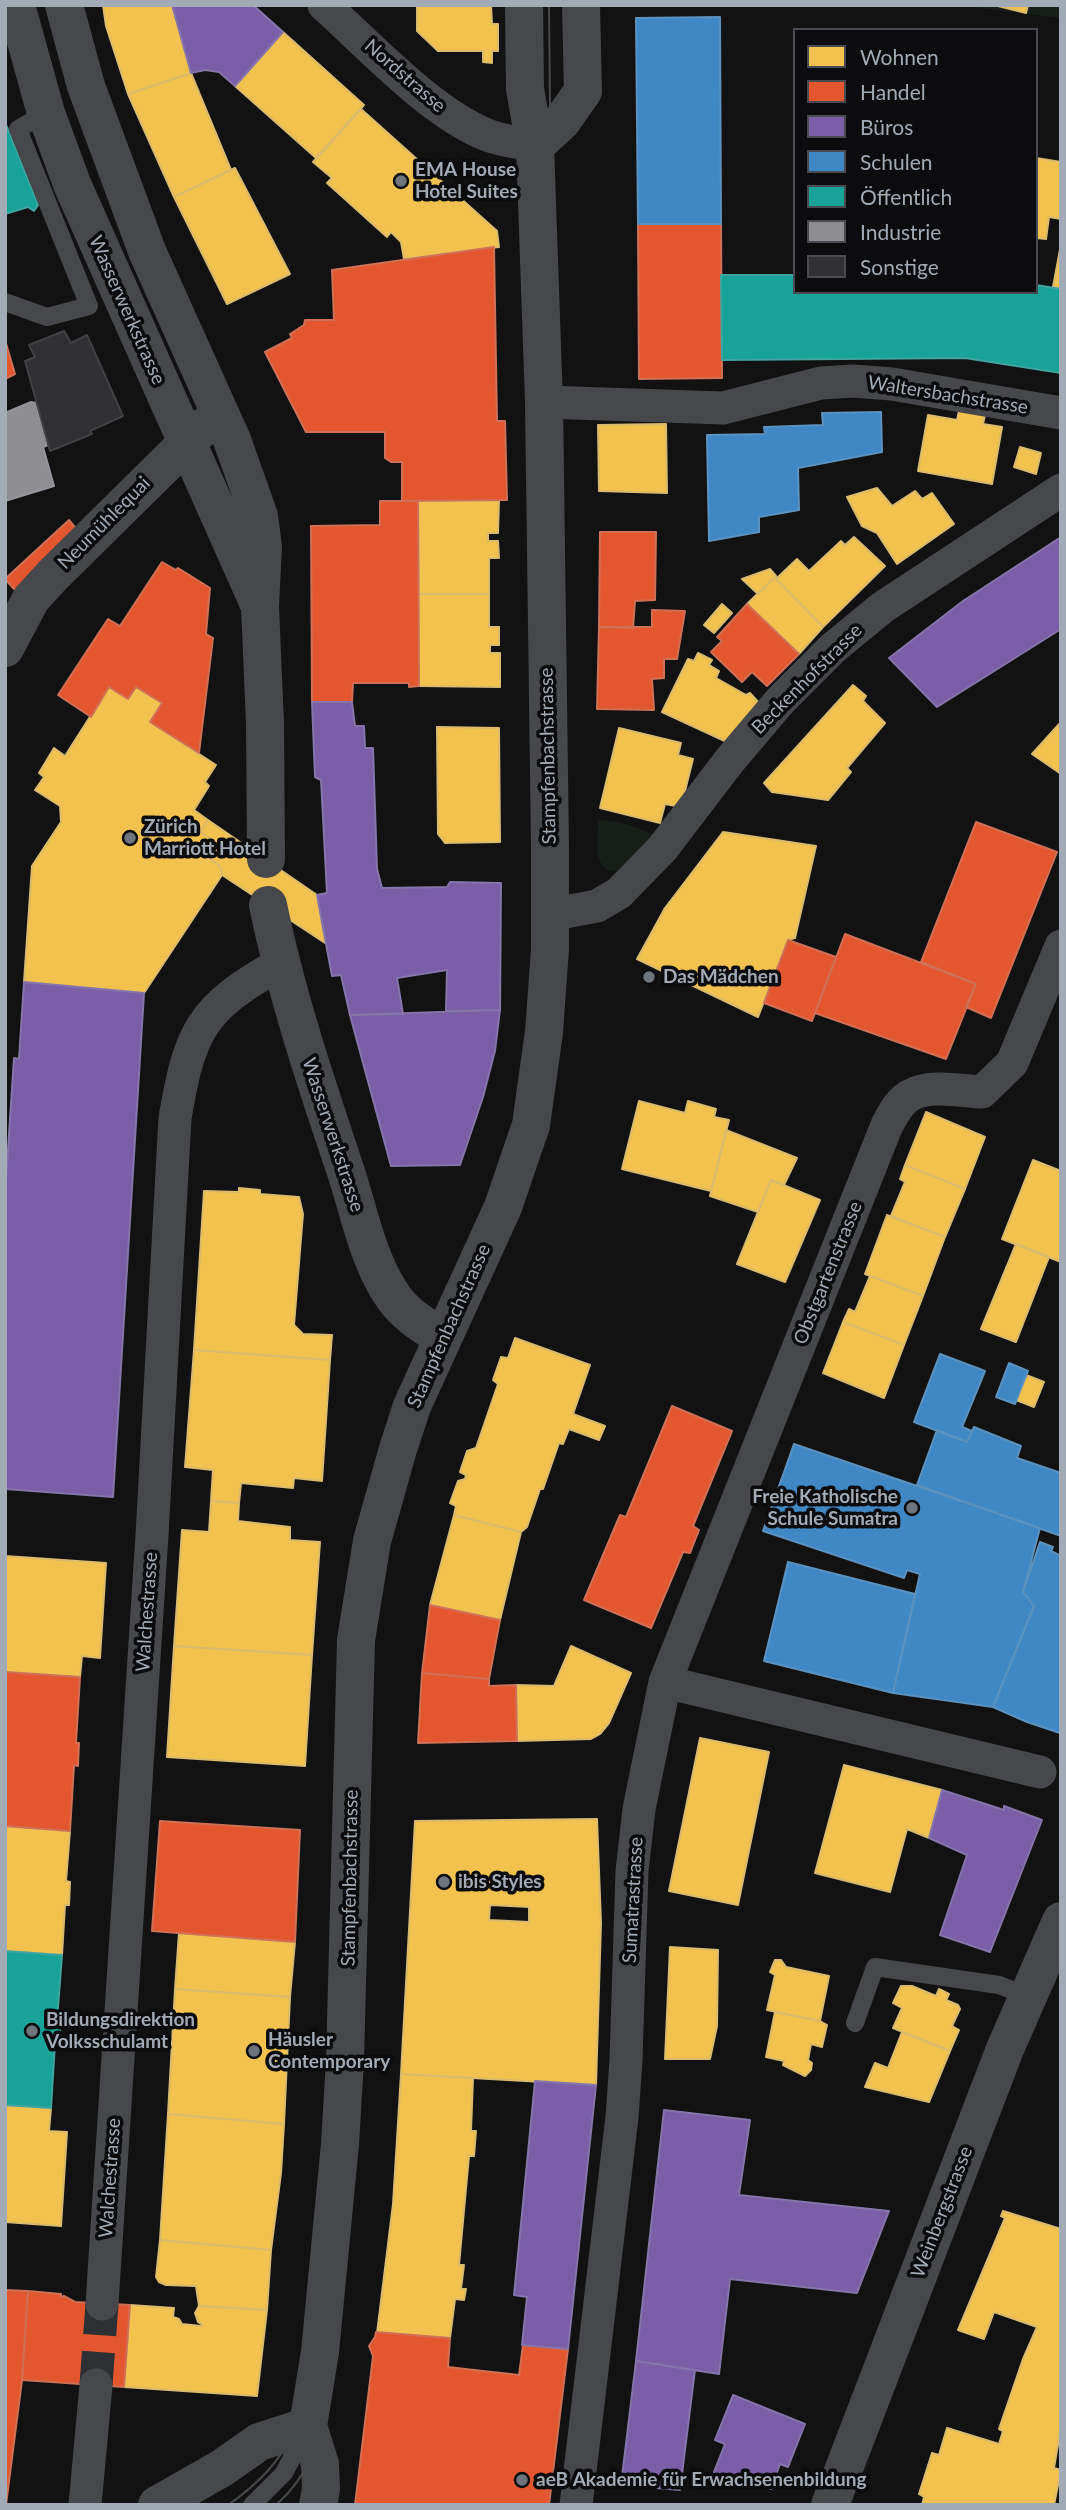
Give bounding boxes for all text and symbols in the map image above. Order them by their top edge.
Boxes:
legend [793,28,1038,294]
street label: Nordstrasse [360,35,450,117]
text: Wohnen [860,44,939,69]
text: Handel [860,79,926,104]
text: Büros [860,114,913,139]
text: Schulen [860,149,933,174]
place label: EMA House Hotel Suites [415,159,518,203]
marker: EMA House Hotel Suites [393,173,409,189]
text: Öffentlich [860,184,952,209]
text: Industrie [860,219,941,244]
street label: Wasserwerkstrasse [84,232,170,388]
text: Sonstige [860,254,939,279]
street label: Waltersbachstrasse [866,371,1030,419]
street label: Neumühlequai [53,472,155,574]
street label: Beckenhofstrasse [747,619,867,739]
street label: Stampfenbachstrasse [535,667,561,845]
place label: Zürich Marriott Hotel [144,816,266,860]
marker: Zürich Marriott Hotel [122,830,138,846]
place label: Das Mädchen [663,966,779,988]
marker: Das Mädchen [641,969,657,985]
street label: Wasserwerkstrasse [297,1055,369,1215]
street label: Obstgartenstrasse [789,1198,867,1348]
street label: Stampfenbachstrasse [403,1241,495,1411]
place label: Freie Katholische Schule Sumatra [752,1486,898,1530]
marker: Freie Katholische Schule Sumatra [904,1500,920,1516]
street label: Walchestrasse [131,1551,163,1673]
street label: Stampfenbachstrasse [337,1789,363,1967]
street label: Sumatrastrasse [618,1836,648,1964]
place label: ibis Styles [458,1871,542,1893]
marker: ibis Styles [436,1874,452,1890]
place label: Bildungsdirektion Volksschulamt [46,2009,195,2053]
marker: Bildungsdirektion Volksschulamt [24,2023,40,2039]
place label: Häusler Contemporary [268,2029,390,2073]
marker: Häusler Contemporary [246,2043,262,2059]
street label: Walchestrasse [94,2117,126,2239]
street label: Weinbergstrasse [906,2143,978,2281]
place label: aeB Akademie für Erwachsenenbildung [536,2469,866,2491]
marker: aeB Akademie für Erwachsenenbildung [514,2472,530,2488]

